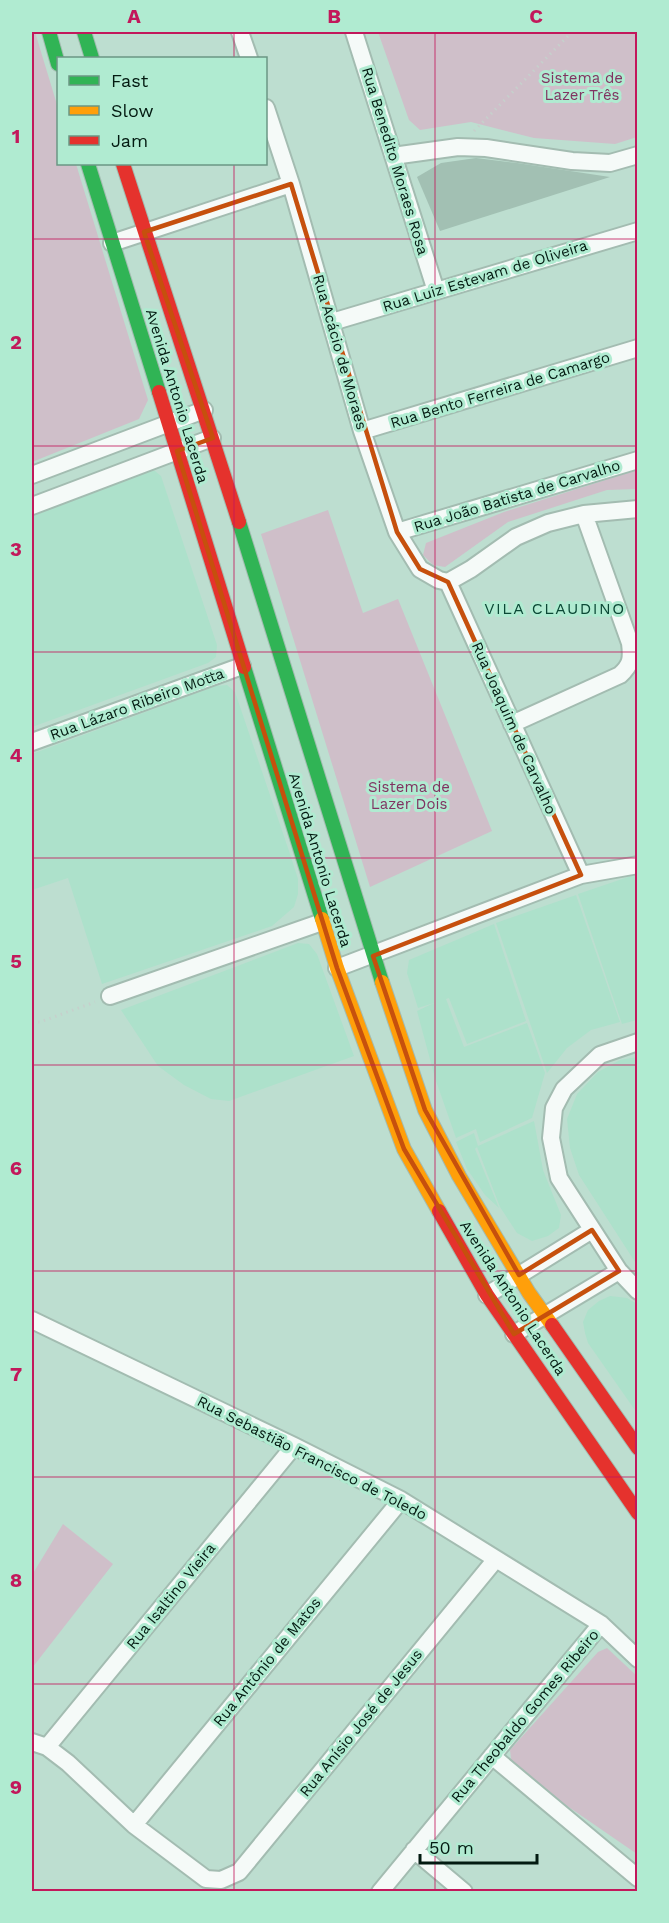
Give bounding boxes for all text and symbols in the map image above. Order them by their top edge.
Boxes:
text: A [127,4,141,28]
text: B [327,4,341,28]
text: C [529,4,543,28]
legend [57,57,267,165]
street label: Rua Benedito Moraes Rosa [358,65,432,258]
park label: Sistema de Lazer Três [541,69,623,104]
text: Fast [111,70,149,91]
text: Slow [111,100,154,121]
text: 1 [12,124,20,148]
text: Jam [111,130,148,151]
street label: Rua Luiz Estevam de Oliveira [380,236,590,316]
street label: Rua Acácio de Moraes [309,272,371,432]
street label: Avenida Antonio Lacerda [142,307,212,486]
text: 2 [10,330,22,354]
street label: Rua Bento Ferreira de Camargo [388,348,612,432]
street label: Rua João Batista de Carvalho [412,456,622,536]
text: 3 [10,537,22,561]
district label: VILA CLAUDINO [484,599,626,618]
street label: Rua Joaquim de Carvalho [468,639,560,817]
street label: Rua Lázaro Ribeiro Motta [48,664,227,744]
text: 4 [10,743,23,767]
street label: Avenida Antonio Lacerda [285,771,355,950]
park label: Sistema de Lazer Dois [368,778,450,813]
text: 5 [10,949,22,973]
text: 6 [10,1156,22,1180]
street label: Avenida Antonio Lacerda [456,1217,570,1379]
text: 7 [10,1362,22,1386]
street label: Rua Sebastião Francisco de Toledo [194,1392,430,1524]
street label: Rua Isaltino Vieira [123,1539,220,1653]
text: 8 [10,1568,22,1592]
street label: Rua Antônio de Matos [209,1594,325,1730]
street label: Rua Theobaldo Gomes Ribeiro [447,1626,603,1806]
street label: Rua Anísio José de Jesus [296,1646,426,1800]
text: 9 [10,1775,22,1799]
scale bar [420,1827,537,1865]
text: 50 m [429,1837,474,1858]

